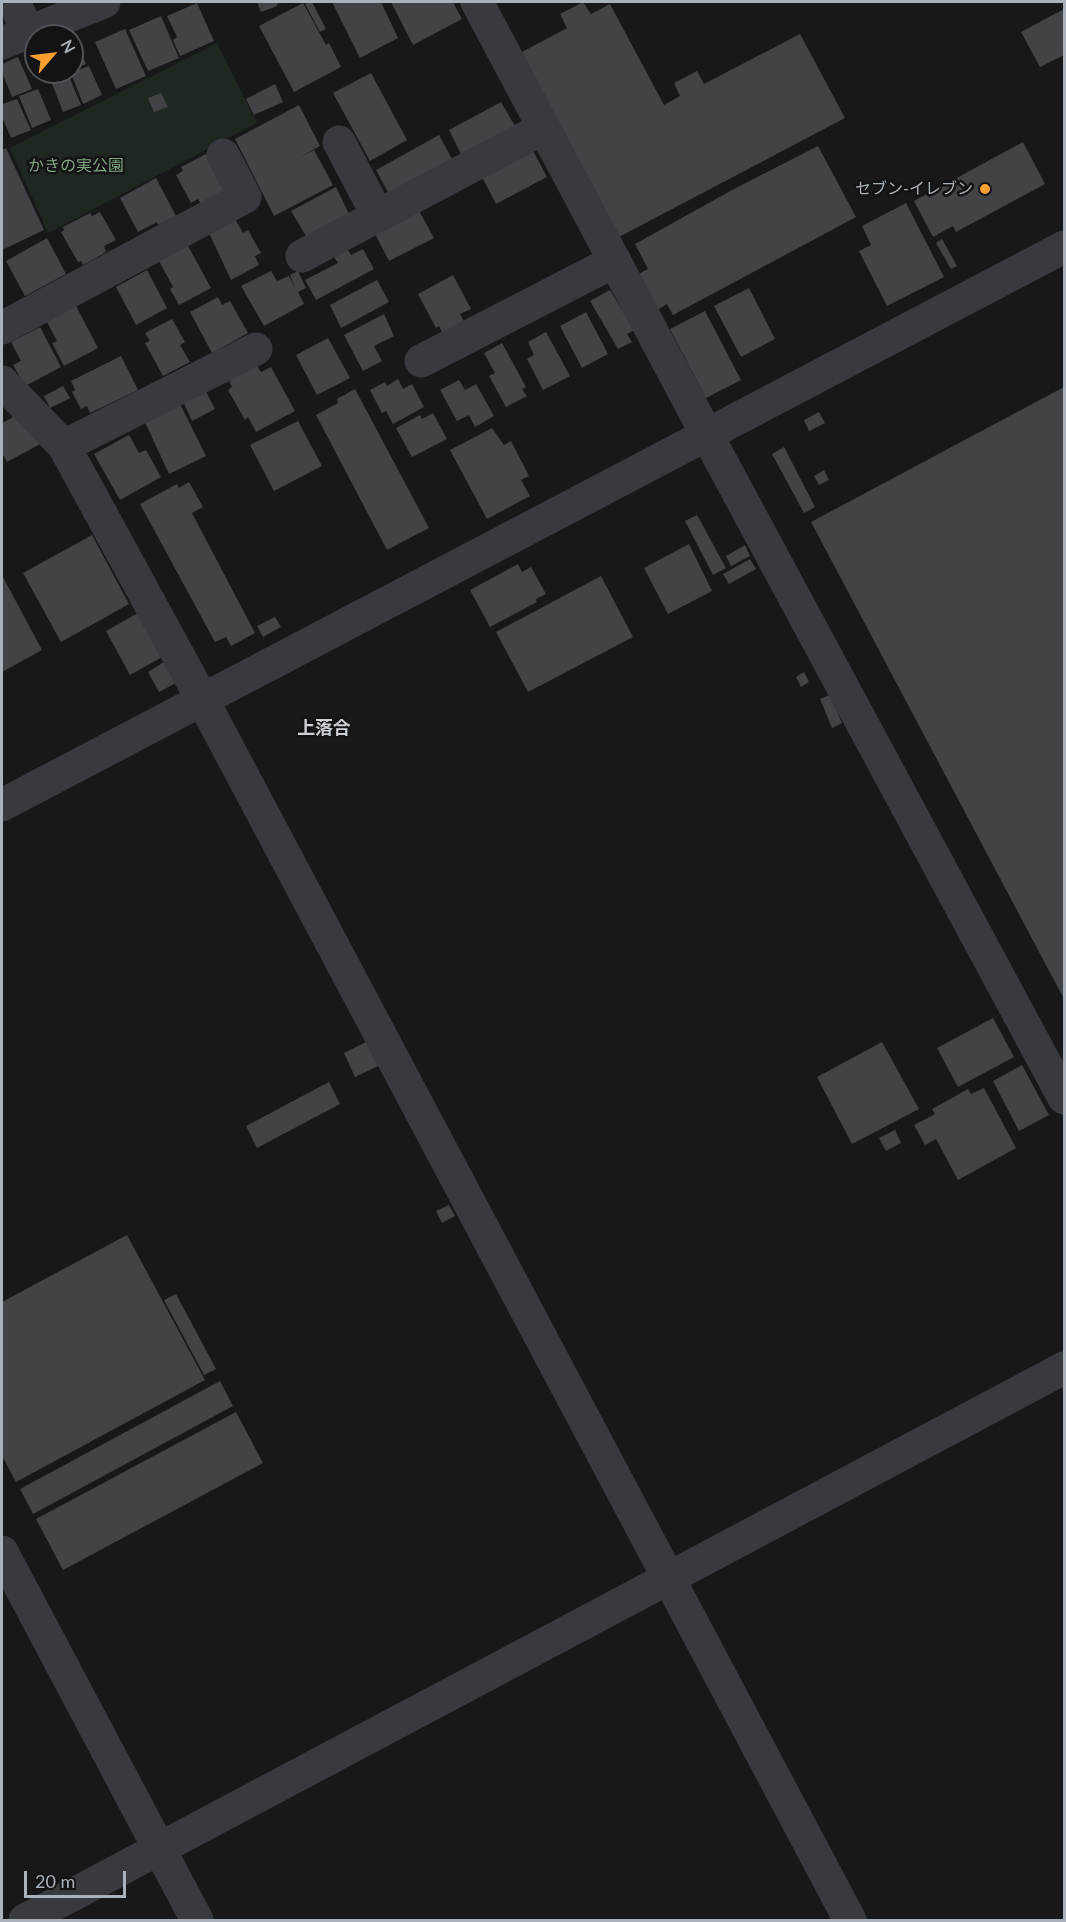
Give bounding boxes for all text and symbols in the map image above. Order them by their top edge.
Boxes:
north arrow [24,24,84,84]
text: N [57,36,80,56]
park label: かきの実公園 [28,156,124,176]
place label: セブン-イレブン [855,179,973,199]
marker: セブン-イレブン [978,182,992,196]
district label: 上落合 [297,717,351,739]
scale bar [27,1859,129,1897]
text: 20 m [35,1870,75,1892]

